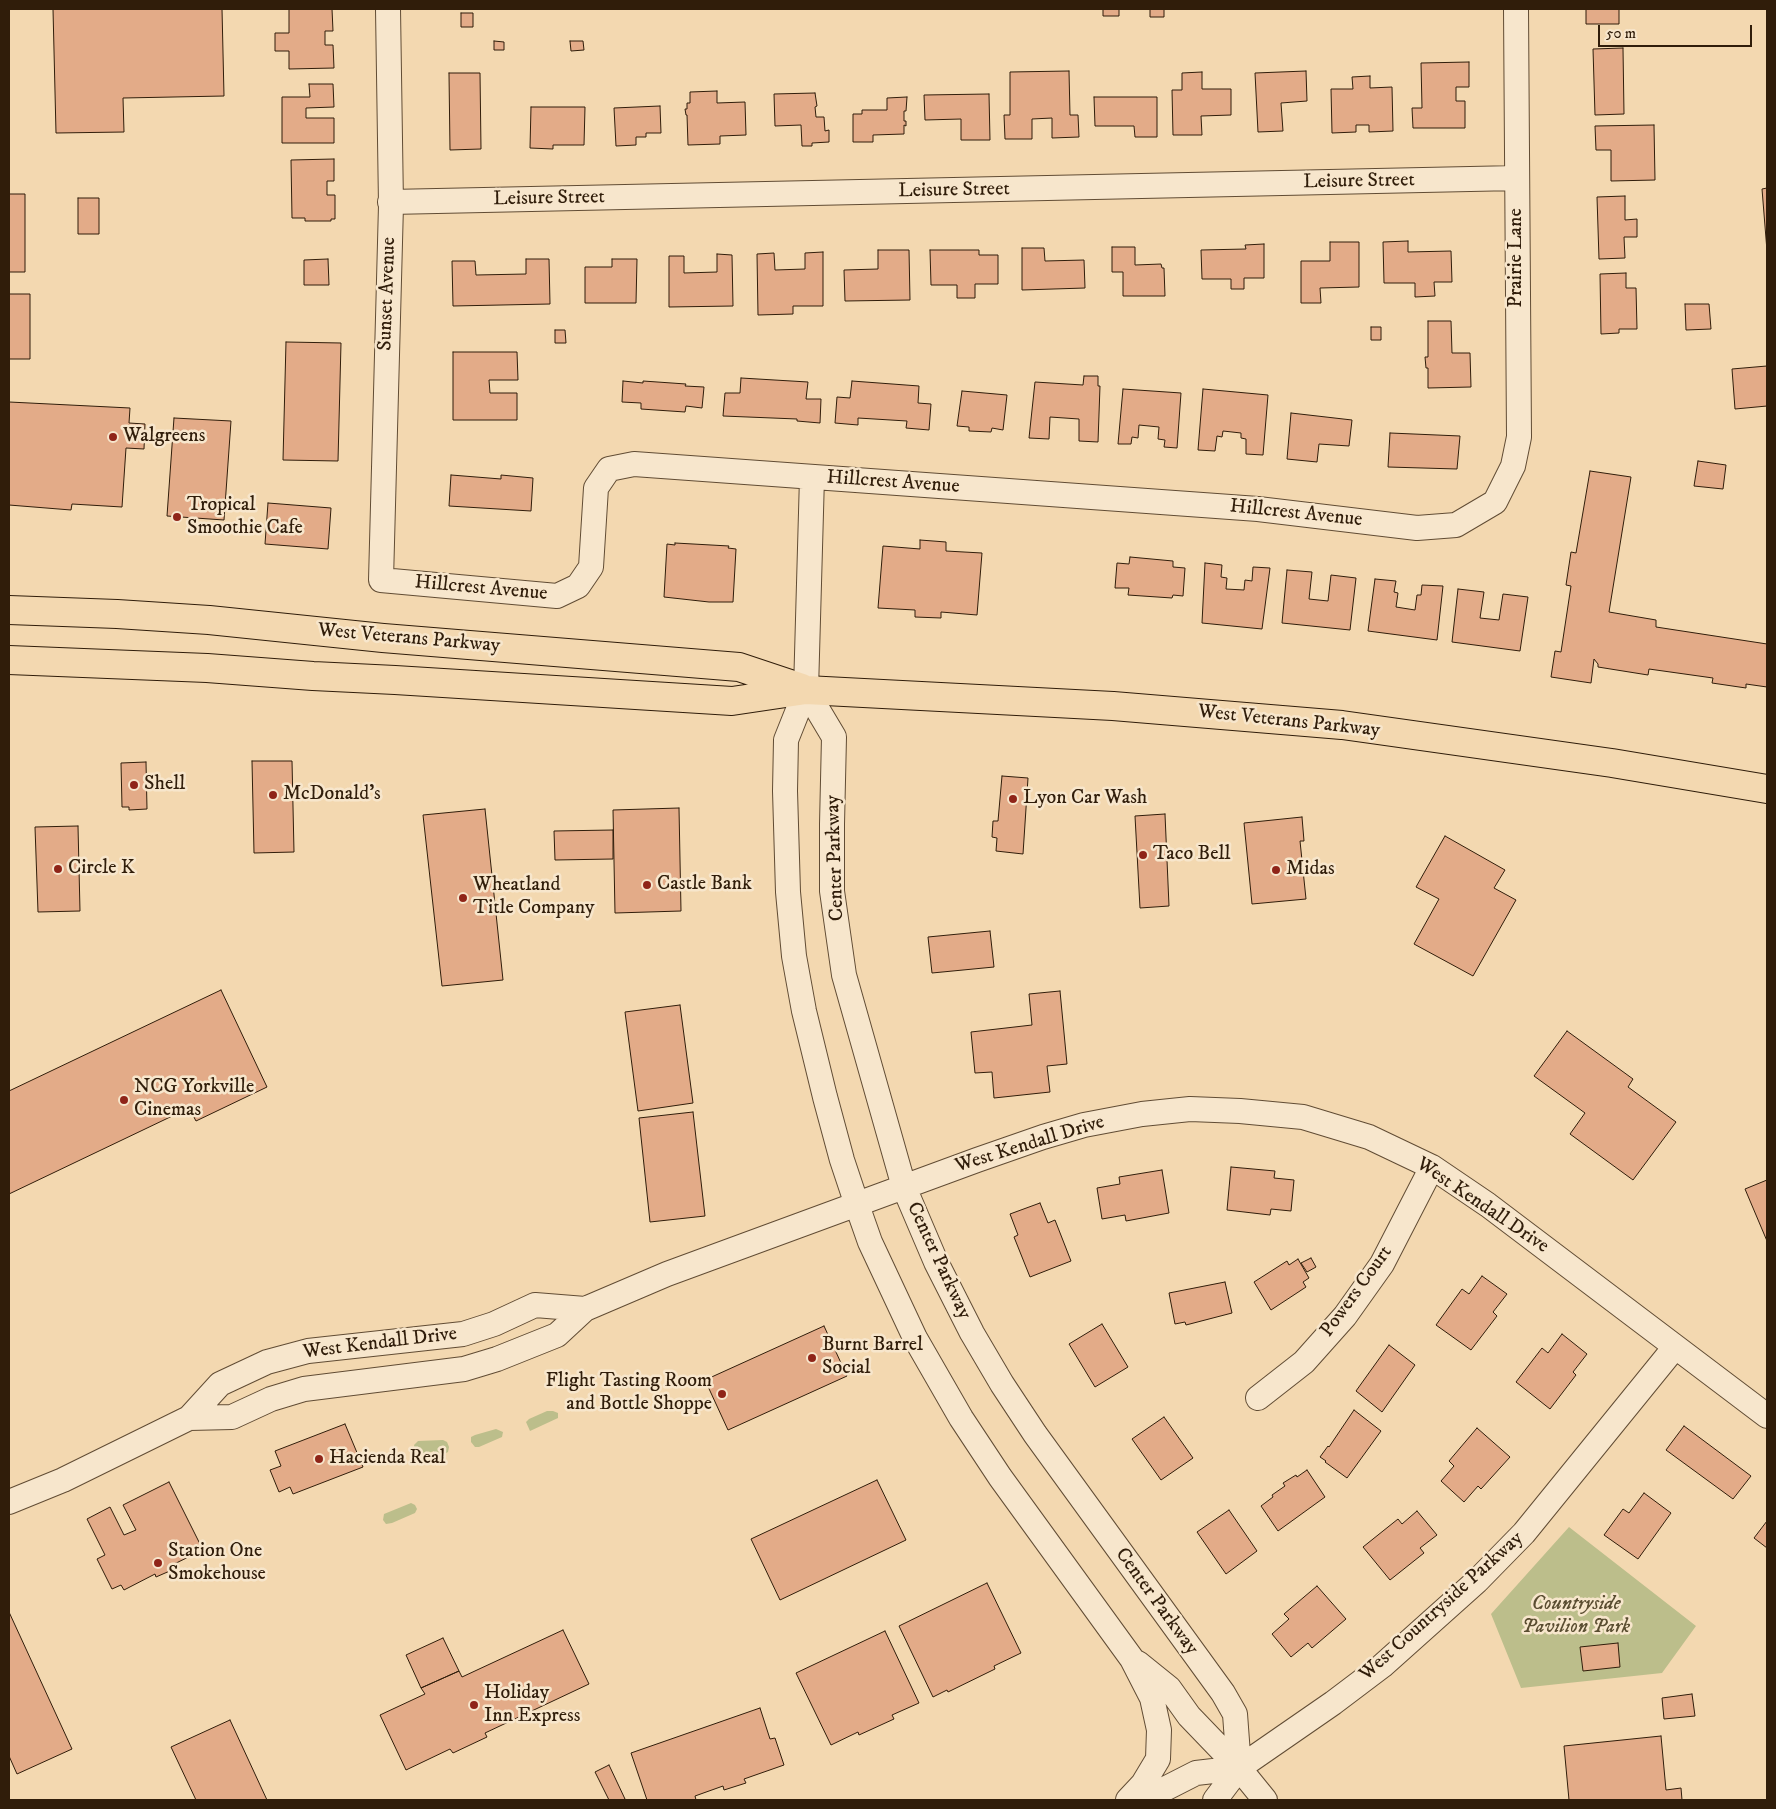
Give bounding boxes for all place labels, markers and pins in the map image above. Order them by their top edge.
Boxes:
place label: Walgreens [123,425,206,449]
marker: Walgreens [107,431,119,443]
place label: Tropical Smoothie Cafe [187,494,303,541]
marker: Tropical Smoothie Cafe [171,511,183,523]
place label: Shell [144,773,185,797]
marker: Shell [128,779,140,791]
place label: McDonald's [283,783,381,807]
place label: Lyon Car Wash [1023,787,1147,811]
marker: McDonald's [267,789,279,801]
marker: Lyon Car Wash [1007,793,1019,805]
place label: Taco Bell [1153,843,1230,867]
marker: Taco Bell [1137,849,1149,861]
place label: Circle K [68,857,135,881]
place label: Midas [1286,858,1335,882]
marker: Circle K [52,863,64,875]
marker: Midas [1270,864,1282,876]
place label: Castle Bank [657,873,752,897]
place label: Wheatland Title Company [473,874,594,921]
marker: Castle Bank [641,879,653,891]
marker: Wheatland Title Company [457,892,469,904]
place label: NCG Yorkville Cinemas [134,1076,254,1123]
marker: NCG Yorkville Cinemas [118,1094,130,1106]
place label: Burnt Barrel Social [822,1334,923,1381]
marker: Burnt Barrel Social [806,1352,818,1364]
place label: Flight Tasting Room and Bottle Shoppe [546,1370,712,1417]
marker: Flight Tasting Room and Bottle Shoppe [716,1388,728,1400]
place label: Hacienda Real [329,1447,445,1471]
marker: Hacienda Real [313,1453,325,1465]
place label: Station One Smokehouse [168,1540,266,1587]
marker: Station One Smokehouse [152,1557,164,1569]
place label: Holiday Inn Express [484,1682,580,1729]
marker: Holiday Inn Express [468,1699,480,1711]

